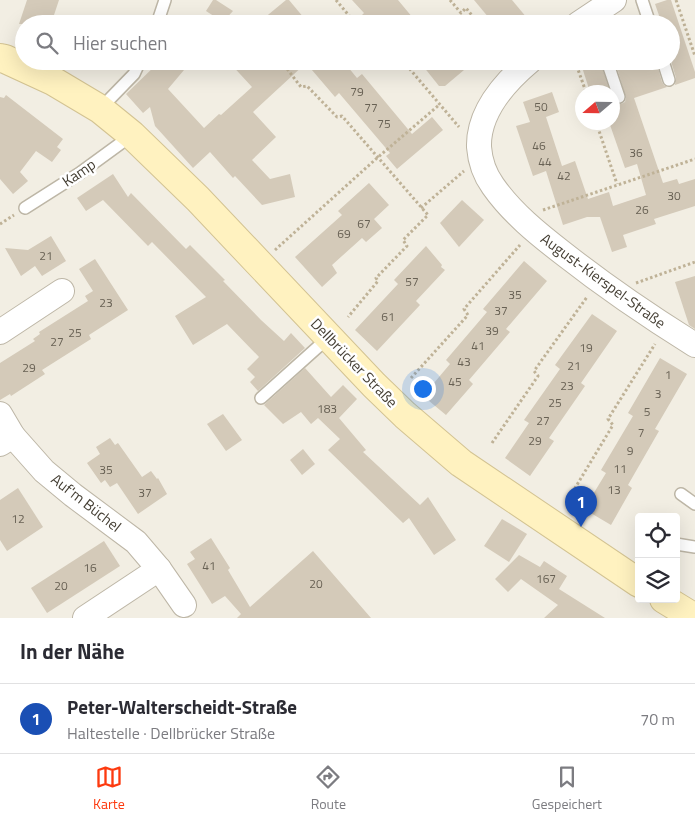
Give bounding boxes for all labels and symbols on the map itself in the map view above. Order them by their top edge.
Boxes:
house number: 79 [350,82,364,101]
north arrow [575,85,620,130]
house number: 50 [534,97,548,116]
house number: 77 [364,98,378,117]
house number: 75 [377,114,391,133]
house number: 46 [532,136,546,155]
house number: 36 [629,143,643,162]
house number: 44 [538,152,552,171]
street label: Kamp [57,153,100,192]
house number: 42 [557,166,571,185]
house number: 30 [667,186,681,205]
house number: 26 [635,200,649,219]
house number: 67 [357,214,371,233]
house number: 69 [337,224,351,243]
street label: August-Kierspel-Straße [536,227,671,334]
house number: 21 [39,246,53,265]
house number: 57 [405,272,419,291]
house number: 35 [508,285,522,304]
house number: 23 [99,293,113,312]
house number: 37 [494,301,508,320]
house number: 61 [381,307,395,326]
street label: Dellbrücker Straße [305,313,403,413]
house number: 39 [485,321,499,340]
house number: 25 [68,323,82,342]
house number: 27 [50,332,64,351]
house number: 41 [471,336,485,355]
house number: 19 [579,338,593,357]
house number: 43 [457,352,471,371]
house number: 21 [567,356,581,375]
house number: 29 [22,358,36,377]
house number: 1 [665,365,671,384]
house number: 45 [448,372,462,391]
your location [410,376,436,402]
house number: 23 [560,376,574,395]
house number: 3 [655,384,661,403]
house number: 25 [548,393,562,412]
house number: 183 [317,399,337,418]
house number: 5 [644,402,651,421]
house number: 27 [536,411,550,430]
house number: 7 [638,423,644,442]
house number: 29 [528,431,542,450]
house number: 9 [627,441,634,460]
house number: 11 [613,459,627,478]
house number: 35 [99,460,113,479]
street label: Auf'm Büchel [46,468,126,537]
house number: 13 [607,480,621,499]
house number: 37 [138,483,152,502]
pin: 1 [565,486,597,527]
house number: 12 [11,509,25,528]
house number: 41 [202,556,216,575]
house number: 16 [83,558,97,577]
house number: 167 [536,569,556,588]
house number: 20 [309,574,323,593]
house number: 20 [54,576,68,595]

